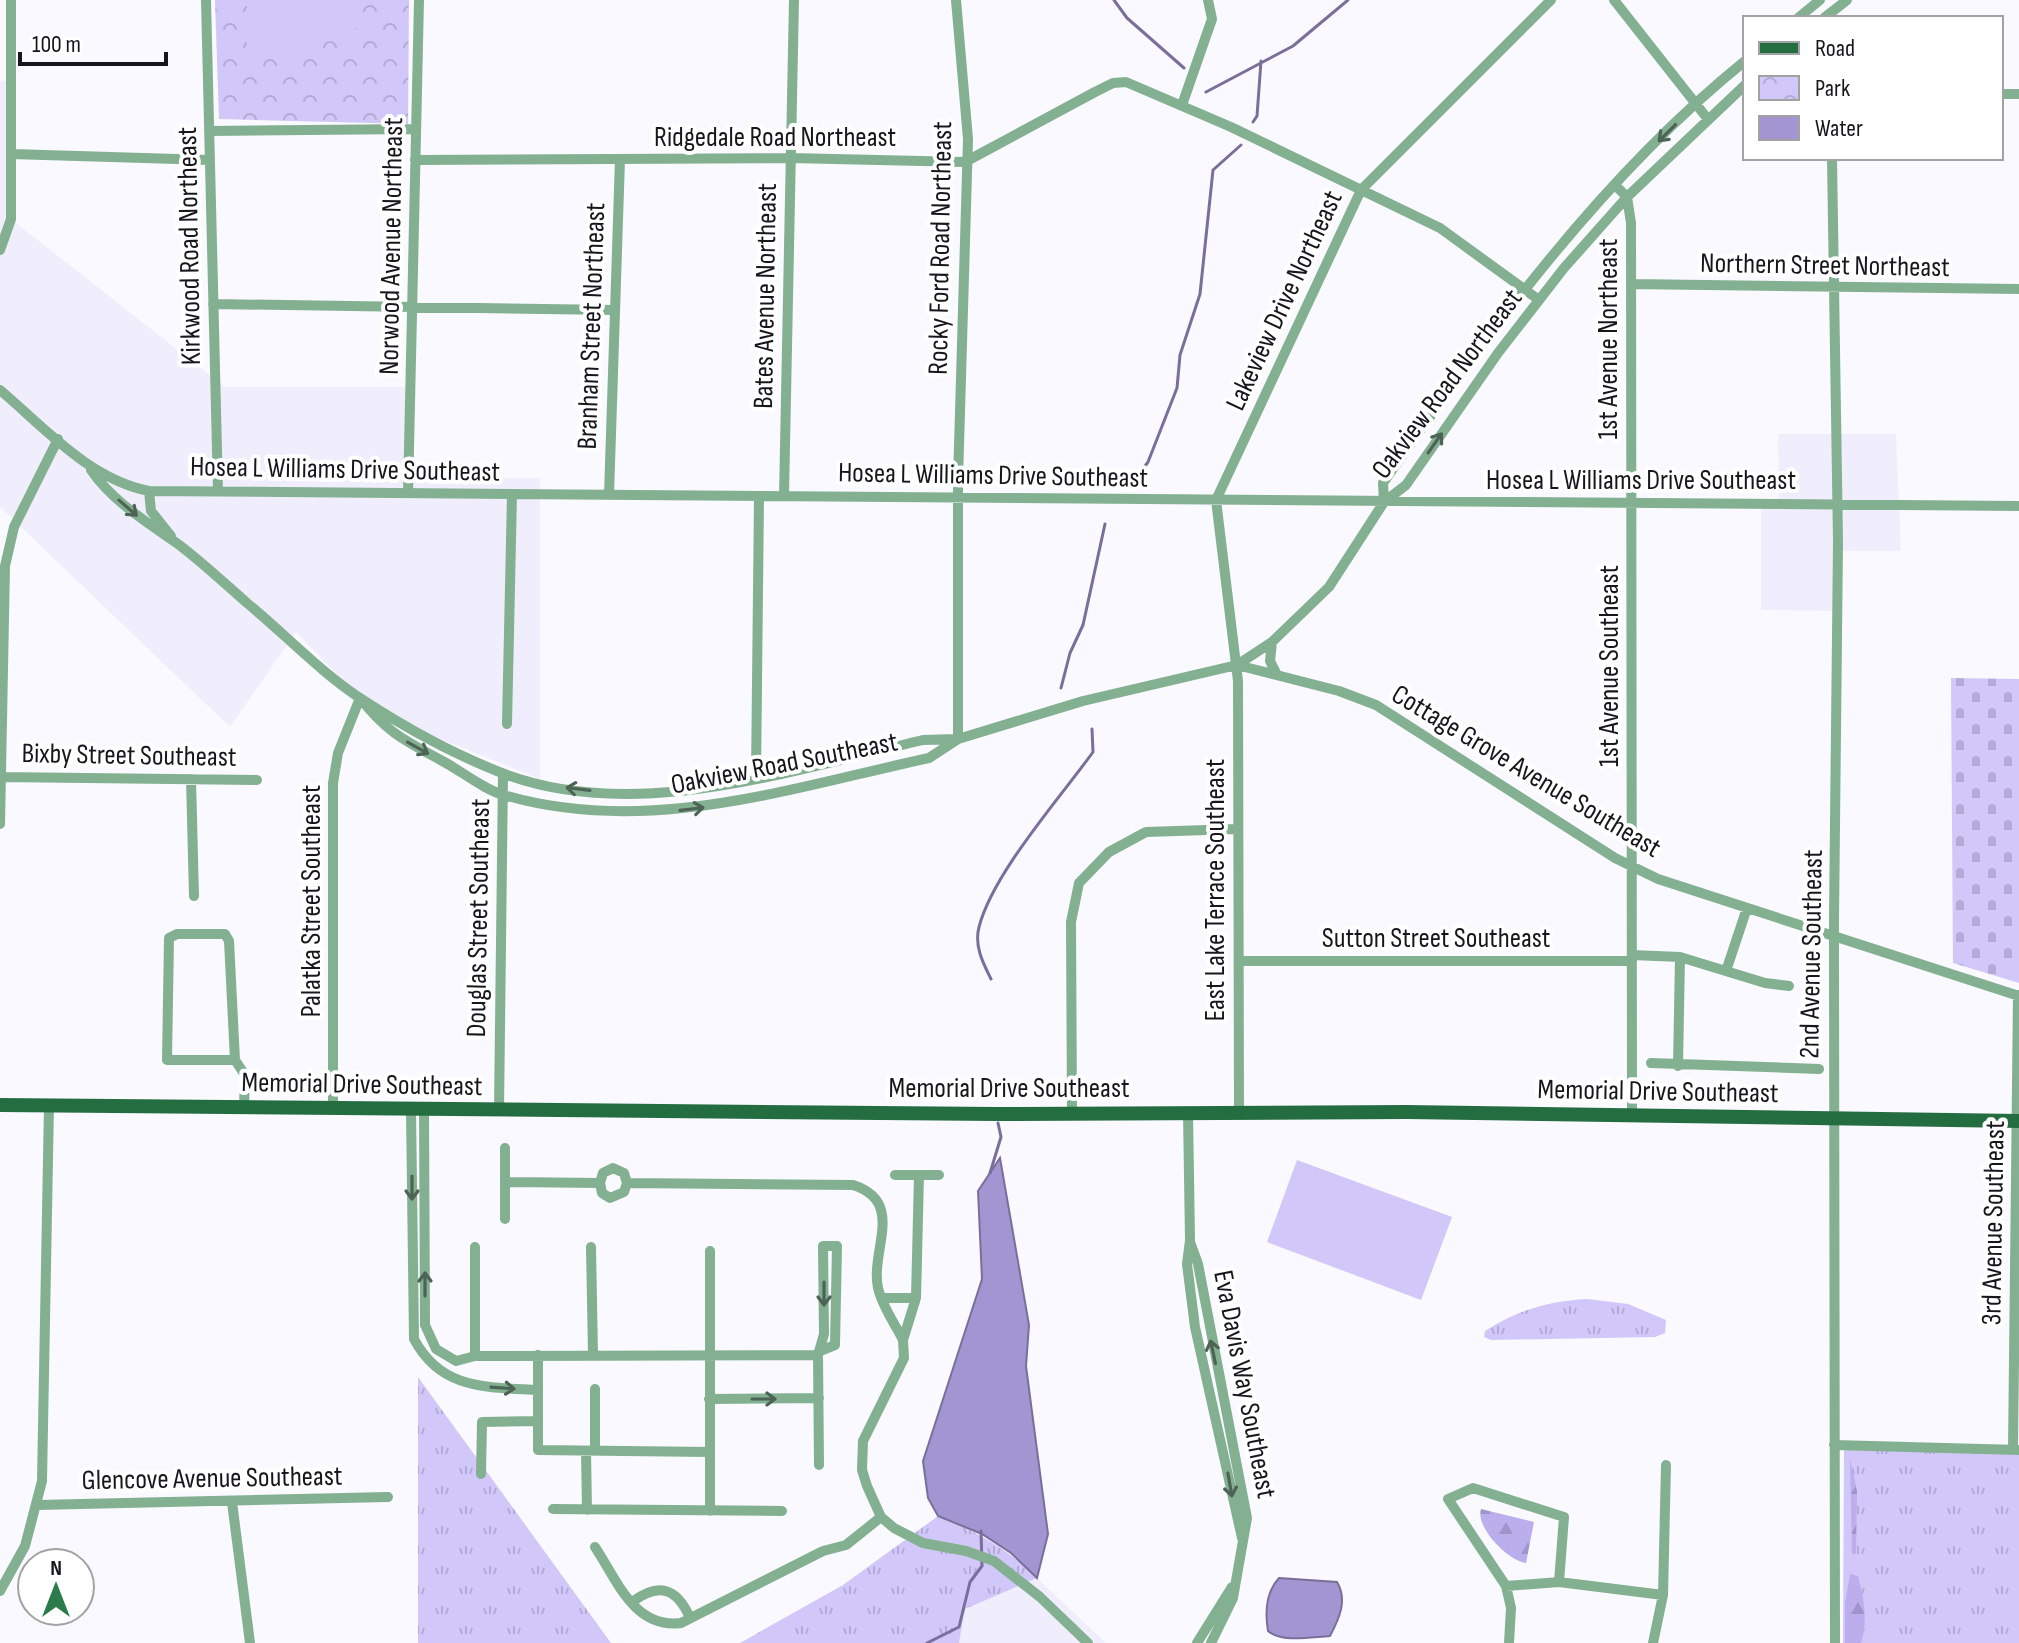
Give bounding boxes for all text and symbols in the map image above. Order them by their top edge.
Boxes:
scale bar [20,16,166,66]
legend [1743,16,2003,160]
text: 100 m [32,30,81,59]
text: Road [1815,34,1855,63]
text: Park [1815,74,1850,103]
text: Water [1815,114,1863,143]
street label: Norwood Avenue Northeast [373,117,410,375]
street label: Ridgedale Road Northeast [654,121,896,154]
street label: Rocky Ford Road Northeast [922,121,959,375]
one-way arrow [1658,123,1677,142]
street label: Kirkwood Road Northeast [171,127,208,365]
street label: Bates Avenue Northeast [747,183,784,409]
street label: Lakeview Drive Northeast [1219,186,1350,416]
street label: Branham Street Northeast [571,202,612,450]
street label: 1st Avenue Northeast [1592,238,1625,440]
street label: Northern Street Northeast [1700,247,1950,284]
street label: Oakview Road Northeast [1365,283,1529,485]
one-way arrow [1426,433,1443,454]
street label: Hosea L Williams Drive Southeast [190,450,500,489]
street label: Hosea L Williams Drive Southeast [838,456,1148,495]
street label: Hosea L Williams Drive Southeast [1486,464,1796,497]
one-way arrow [117,499,137,517]
street label: 1st Avenue Southeast [1593,565,1626,767]
street label: Cottage Grove Avenue Southeast [1386,678,1667,865]
street label: Oakview Road Southeast [668,725,900,802]
street label: Bixby Street Southeast [21,737,237,774]
one-way arrow [406,741,430,756]
street label: East Lake Terrace Southeast [1199,759,1232,1021]
one-way arrow [565,781,592,796]
street label: Palatka Street Southeast [295,785,328,1017]
street label: Douglas Street Southeast [460,798,497,1038]
one-way arrow [679,801,705,816]
street label: 2nd Avenue Southeast [1793,849,1830,1059]
street label: Sutton Street Southeast [1322,922,1550,955]
street label: Memorial Drive Southeast [241,1066,483,1103]
street label: Memorial Drive Southeast [889,1072,1129,1105]
street label: Memorial Drive Southeast [1537,1073,1779,1110]
street label: 3rd Avenue Southeast [1975,1120,2012,1326]
one-way arrow [404,1174,420,1201]
street label: Eva Davis Way Southeast [1206,1267,1283,1501]
one-way arrow [417,1271,433,1298]
one-way arrow [816,1280,832,1307]
one-way arrow [1205,1340,1220,1365]
one-way arrow [489,1381,516,1396]
one-way arrow [750,1391,777,1407]
street label: Glencove Avenue Southeast [81,1460,343,1497]
one-way arrow [1223,1472,1238,1497]
north arrow [16,1547,96,1627]
text: N [50,1555,62,1582]

